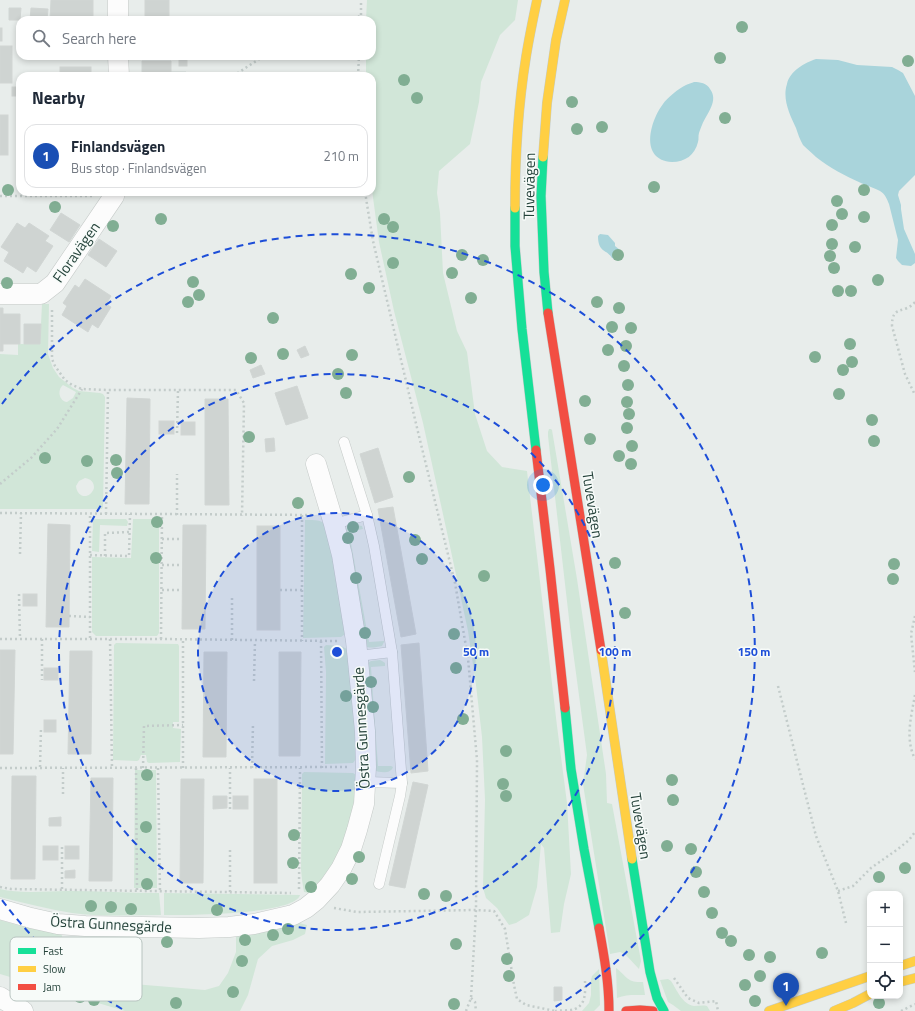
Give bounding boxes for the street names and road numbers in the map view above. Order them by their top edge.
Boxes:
street label: Tuvevägen [517,152,541,220]
street label: Floravägen [47,217,105,287]
street label: Tuvevägen [576,470,610,540]
street label: Östra Gunnesgärde [346,667,376,789]
street label: Tuvevägen [624,791,658,861]
street label: Östra Gunnesgärde [50,909,172,939]

